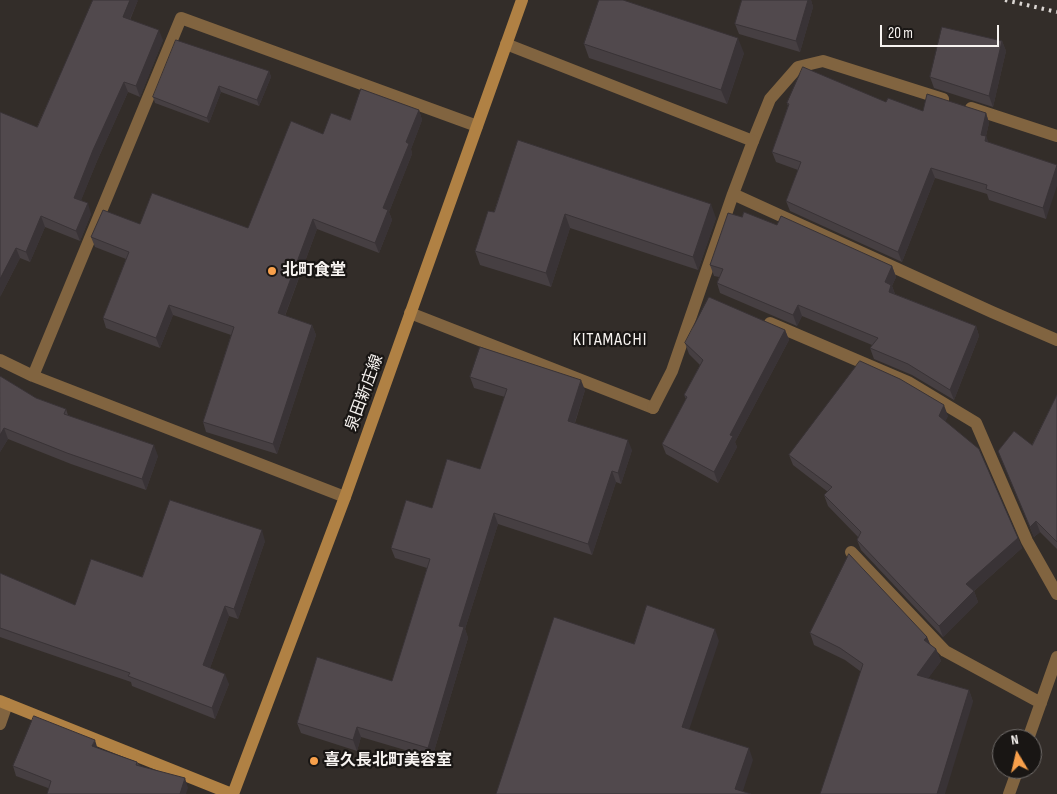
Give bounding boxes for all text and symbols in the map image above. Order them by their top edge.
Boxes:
scale bar [882,15,1001,47]
text: 20 m [888,24,913,43]
place label: 北町食堂 [282,261,346,281]
marker: 北町食堂 [266,265,278,277]
district label: KITAMACHI [572,329,648,351]
street label: 泉田新庄線 [342,352,388,434]
north arrow [992,729,1042,779]
text: N [1010,731,1020,749]
place label: 喜久長北町美容室 [324,751,452,771]
marker: 喜久長北町美容室 [308,755,320,767]

